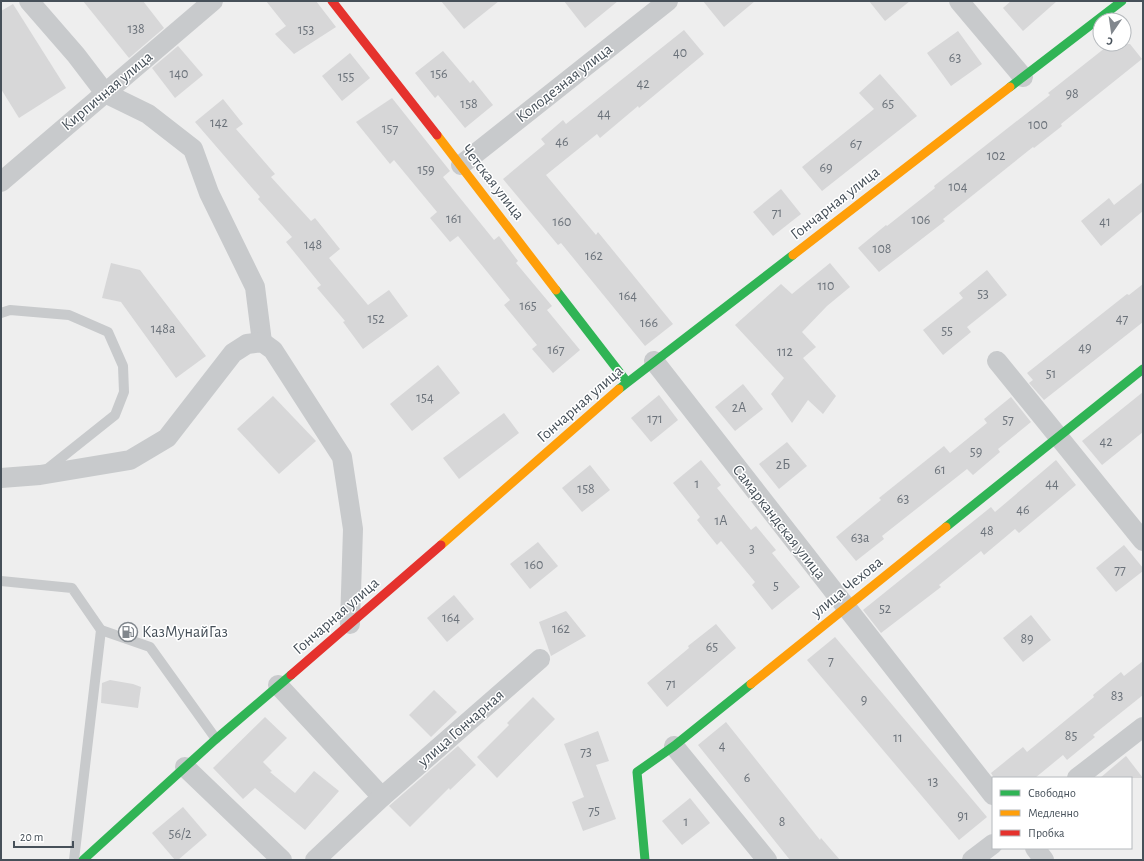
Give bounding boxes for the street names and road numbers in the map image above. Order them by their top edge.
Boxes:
street label: Колодезная улица [513,41,616,126]
street label: Кирпичная улица [58,48,156,134]
street label: Четская улица [458,141,527,223]
street label: Гончарная улица [787,163,883,243]
street label: Гончарная улица [534,362,627,446]
street label: Самаркандская улица [729,462,829,583]
street label: улица Чехова [808,554,886,622]
street label: Гончарная улица [290,574,383,658]
street label: улица Гончарная [414,686,508,771]

